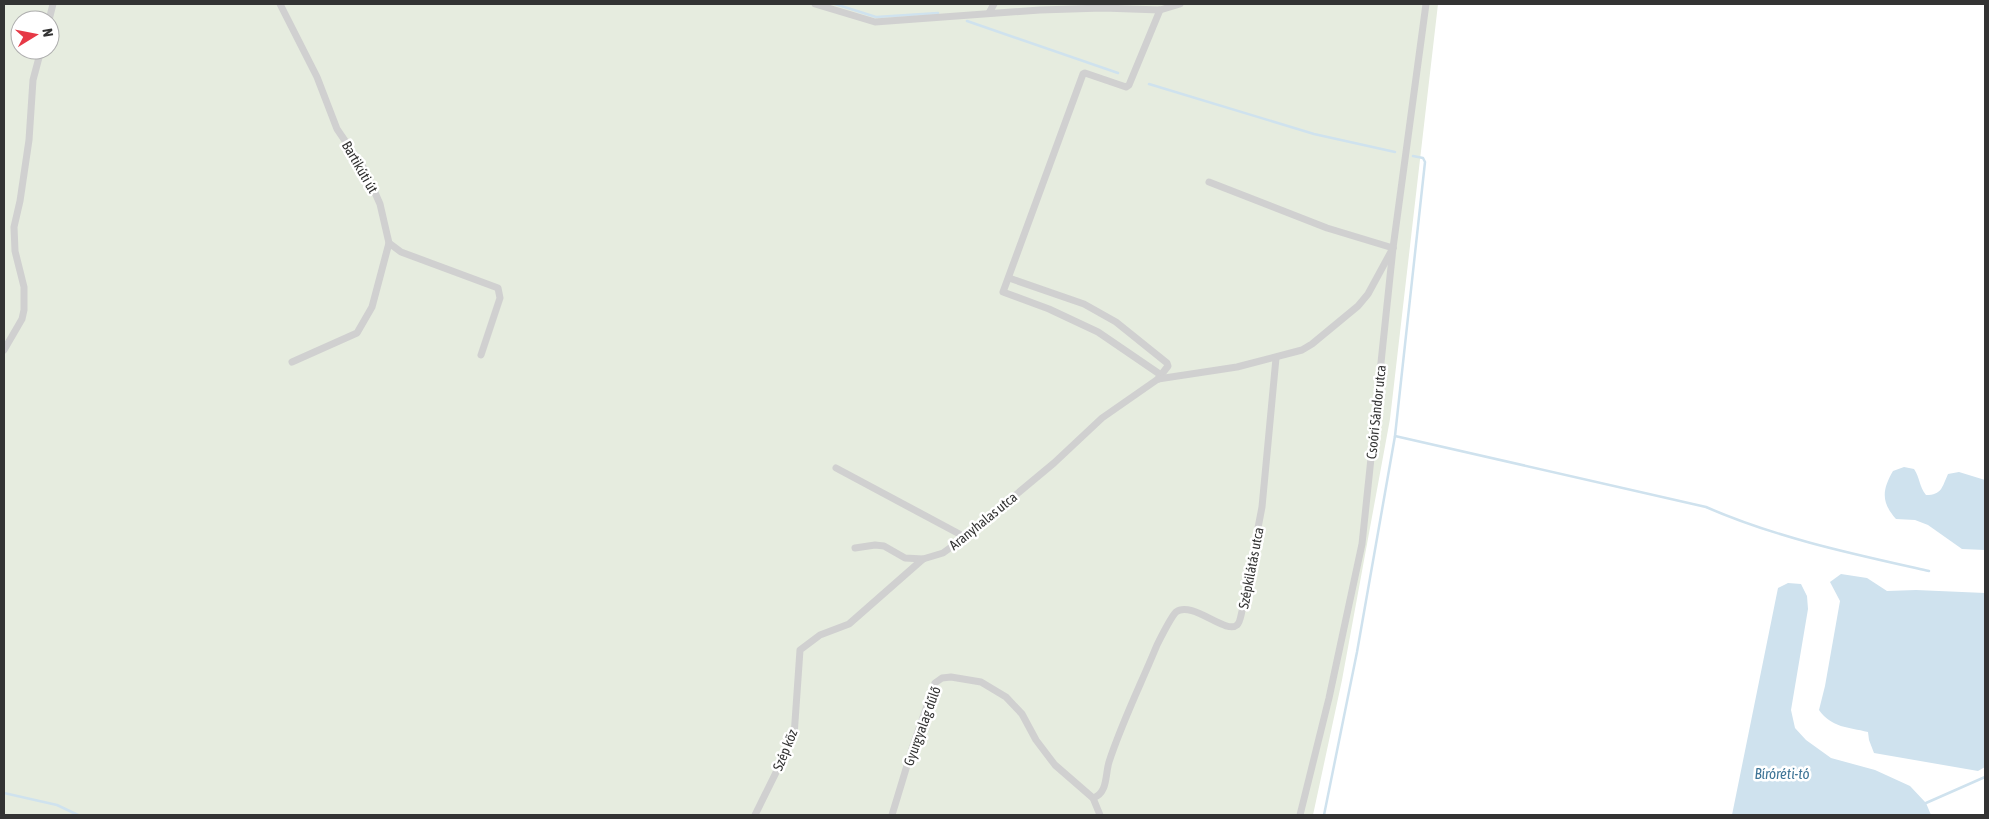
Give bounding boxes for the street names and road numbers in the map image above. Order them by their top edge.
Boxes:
street label: Bartikúti út [339,138,381,196]
street label: Csoóri Sándor utca [1363,364,1389,460]
street label: Aranyhalas utca [946,489,1020,553]
street label: Szépkilátás utca [1235,526,1267,610]
street label: Gyurgyalag dűlő [900,684,944,768]
street label: Szép köz [770,727,800,773]

